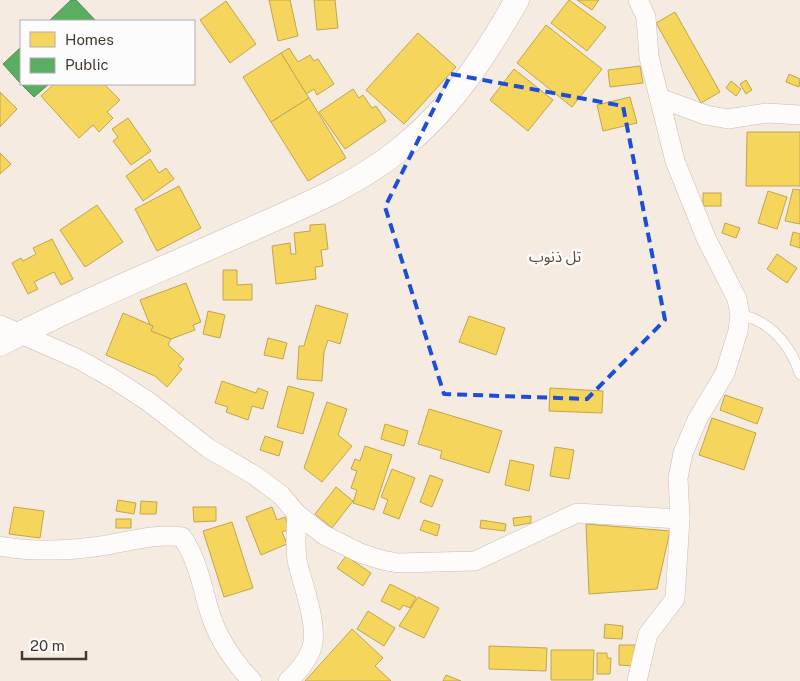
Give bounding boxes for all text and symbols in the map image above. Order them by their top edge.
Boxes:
legend [20,20,195,85]
text: Homes [65,31,114,48]
text: Public [65,56,109,73]
district label: تل ذنوب [529,248,581,266]
scale bar [22,628,86,660]
text: 20 m [30,637,65,654]

